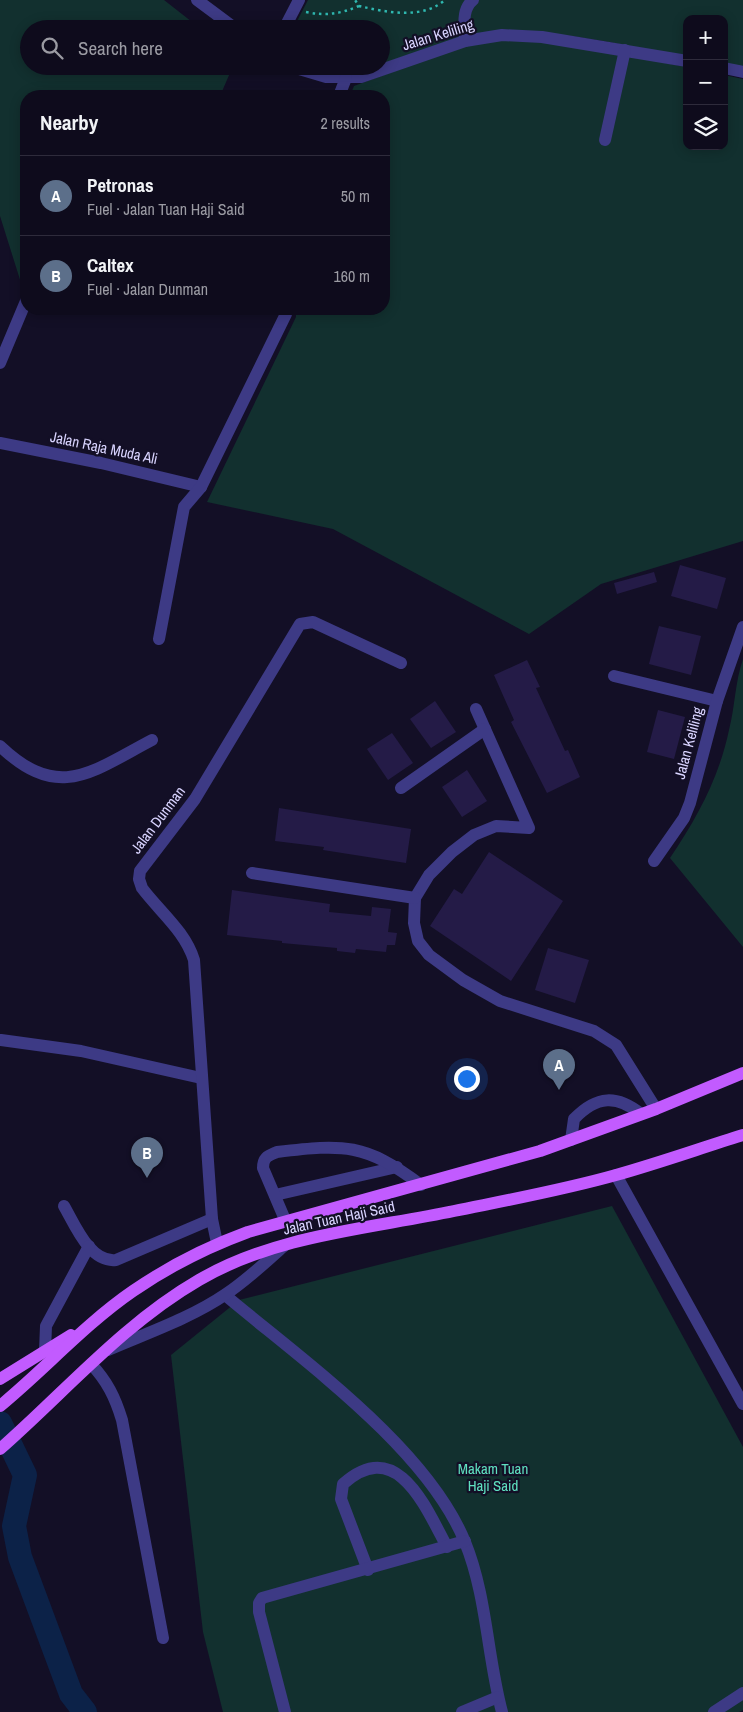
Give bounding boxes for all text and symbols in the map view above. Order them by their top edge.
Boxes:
street label: Jalan Keliling [399,14,476,55]
map controls [683,15,728,150]
button: + [683,15,728,60]
search box [20,20,390,75]
icon: search [38,34,66,62]
text: Search here [78,35,163,61]
button: − [683,60,728,105]
button: layers [683,105,728,150]
text: Nearby [40,108,98,137]
text: 2 results [320,112,370,134]
text: Petronas [87,172,154,198]
text: A [51,185,61,207]
text: 50 m [341,185,370,207]
text: Fuel · Jalan Tuan Haji Said [87,198,245,220]
text: Caltex [87,252,134,278]
text: B [51,265,61,287]
text: 160 m [334,265,370,287]
text: Fuel · Jalan Dunman [87,278,208,300]
street label: Jalan Raja Muda Ali [48,426,160,469]
street label: Jalan Keliling [669,704,708,781]
street label: Jalan Dunman [125,782,190,858]
pin: A [543,1049,575,1090]
your location [454,1066,480,1092]
pin: B [131,1137,163,1178]
street label: Jalan Tuan Haji Said [281,1195,397,1240]
park label: Makam Tuan Haji Said [458,1458,528,1496]

